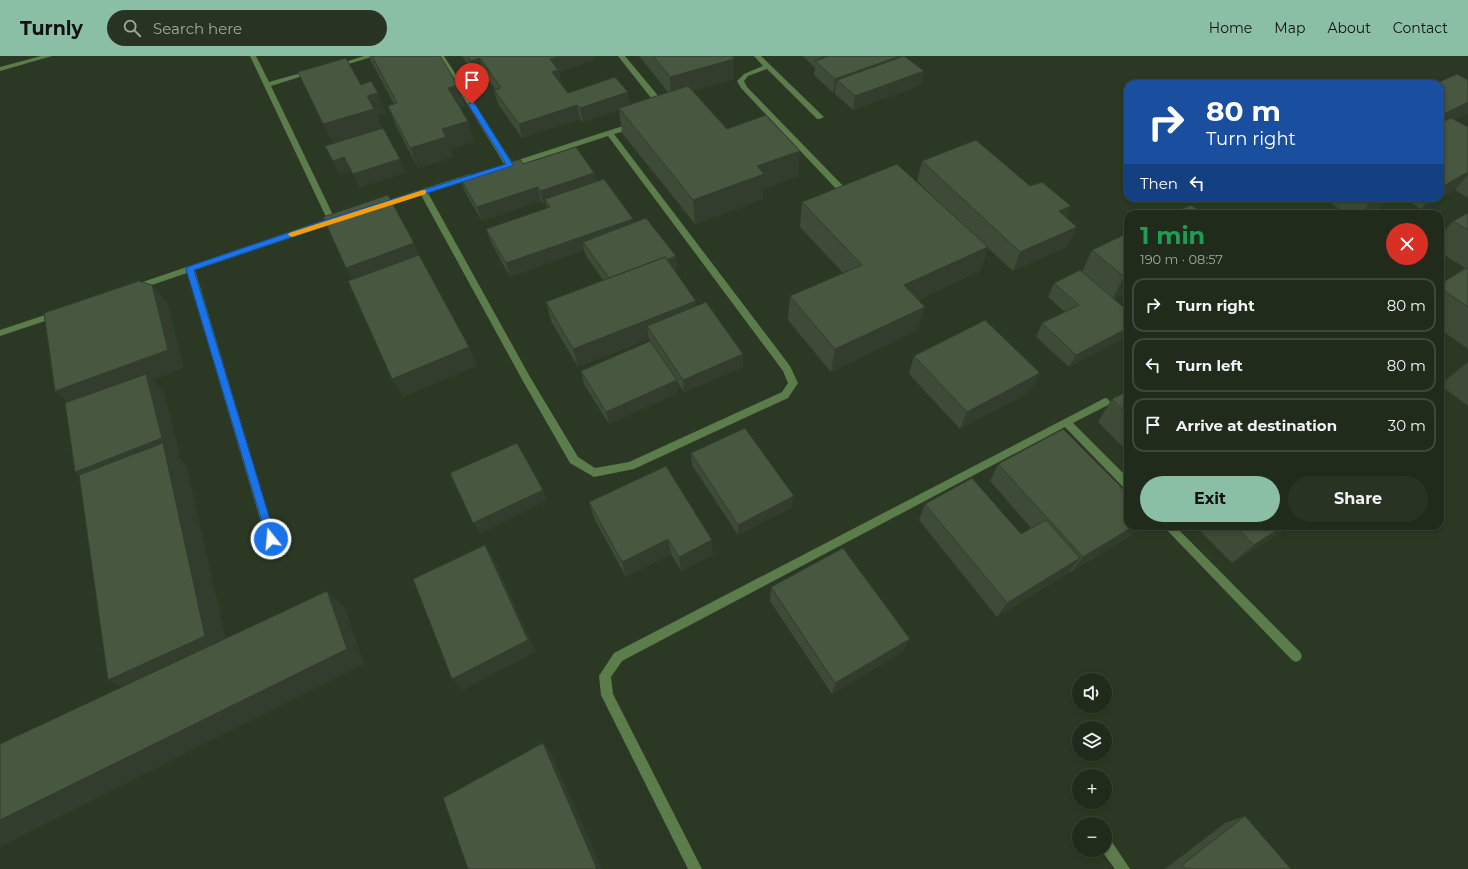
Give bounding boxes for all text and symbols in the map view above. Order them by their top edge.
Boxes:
search box [107,10,387,46]
text: Turnly [20,17,83,40]
icon: search [121,17,143,39]
text: Search here [153,19,242,38]
text: Home [1209,19,1252,37]
text: Map [1274,19,1305,37]
text: About [1327,19,1371,37]
text: Contact [1393,19,1448,37]
pin [455,63,489,104]
icon: arrive [461,69,483,91]
text: 80 m [1206,94,1281,128]
icon: right [1140,96,1192,148]
text: Turn right [1206,128,1296,150]
icon: left [1186,172,1208,194]
text: Then [1140,174,1178,193]
text: 1 min [1140,221,1205,250]
button: close [1386,223,1428,265]
text: 190 m · 08:57 [1140,251,1223,267]
icon: right [1142,294,1164,316]
text: Turn right [1176,296,1255,315]
text: 80 m [1387,296,1426,315]
icon: left [1142,354,1164,376]
text: Turn left [1176,356,1243,375]
text: 80 m [1387,356,1426,375]
icon: arrive [1142,414,1164,436]
text: Arrive at destination [1176,416,1337,435]
text: 30 m [1388,416,1426,435]
button: Exit [1140,476,1280,522]
button: Share [1288,476,1428,522]
position arrow [250,518,292,560]
map controls [1072,673,1112,857]
button: sound [1072,673,1112,713]
button: layers [1072,721,1112,761]
button: + [1072,769,1112,809]
button: − [1072,817,1112,857]

